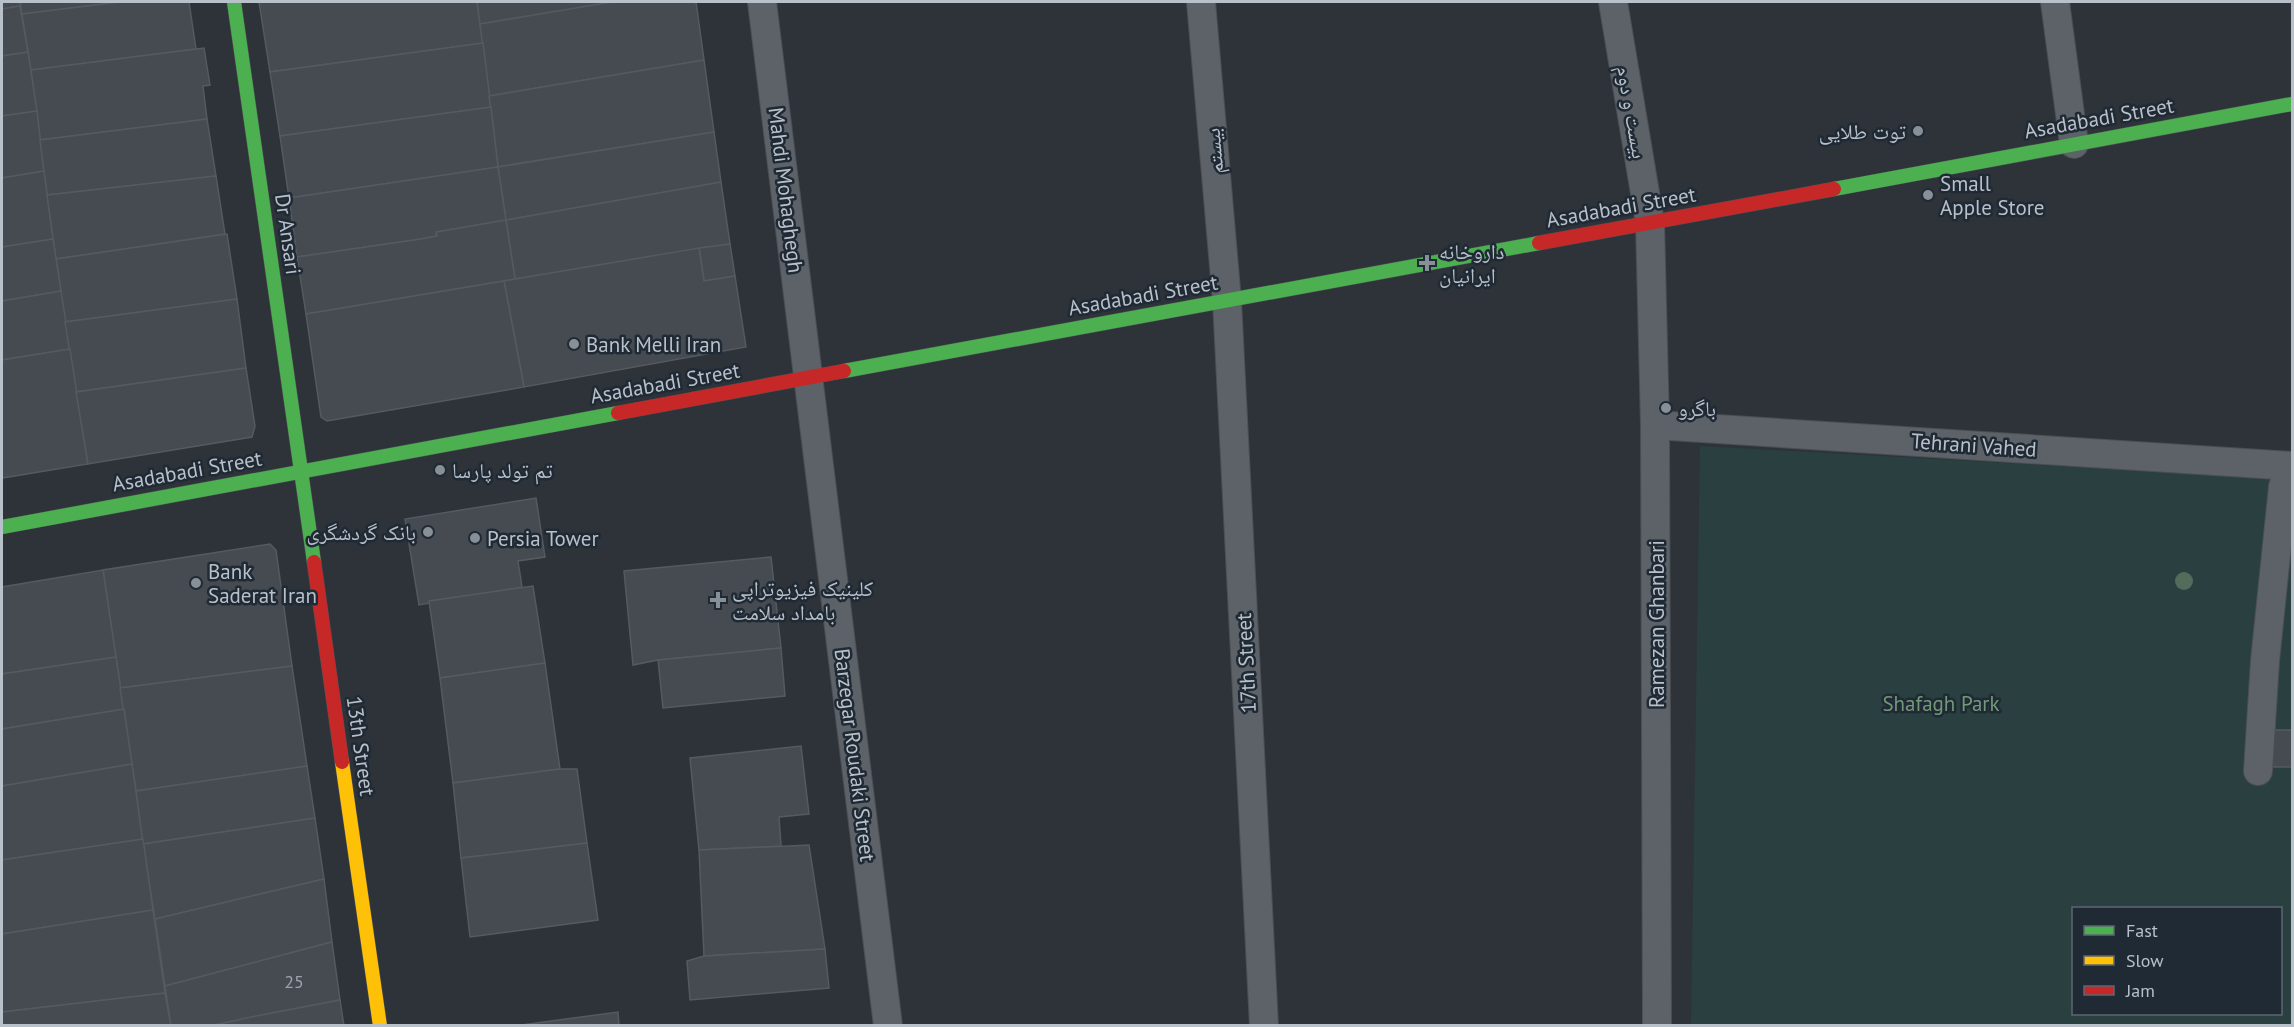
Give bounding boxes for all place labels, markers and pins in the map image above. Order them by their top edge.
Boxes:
place label: توت طلایى [1819,118,1906,145]
marker: توت طلایى [1911,124,1925,138]
place label: Small Apple Store [1940,170,2045,221]
marker: Small Apple Store [1921,188,1935,202]
place label: داروخانه ایرانیان [1439,238,1505,289]
marker: داروخانه ایرانیان [1420,256,1434,270]
place label: Bank Melli Iran [586,331,721,358]
marker: Bank Melli Iran [567,337,581,351]
place label: باگرو [1678,395,1716,422]
marker: باگرو [1659,401,1673,415]
place label: تم تولد پارسا [452,457,553,485]
marker: تم تولد پارسا [433,463,447,477]
place label: بانک گردشگری [306,519,416,546]
marker: بانک گردشگری [421,525,435,539]
place label: Persia Tower [487,525,599,552]
marker: Persia Tower [468,531,482,545]
place label: Bank Saderat Iran [208,558,317,609]
place label: کلینیک فیزیوتراپی بامداد سلامت [732,575,874,626]
marker: Bank Saderat Iran [189,576,203,590]
marker: کلینیک فیزیوتراپی بامداد سلامت [709,591,727,609]

